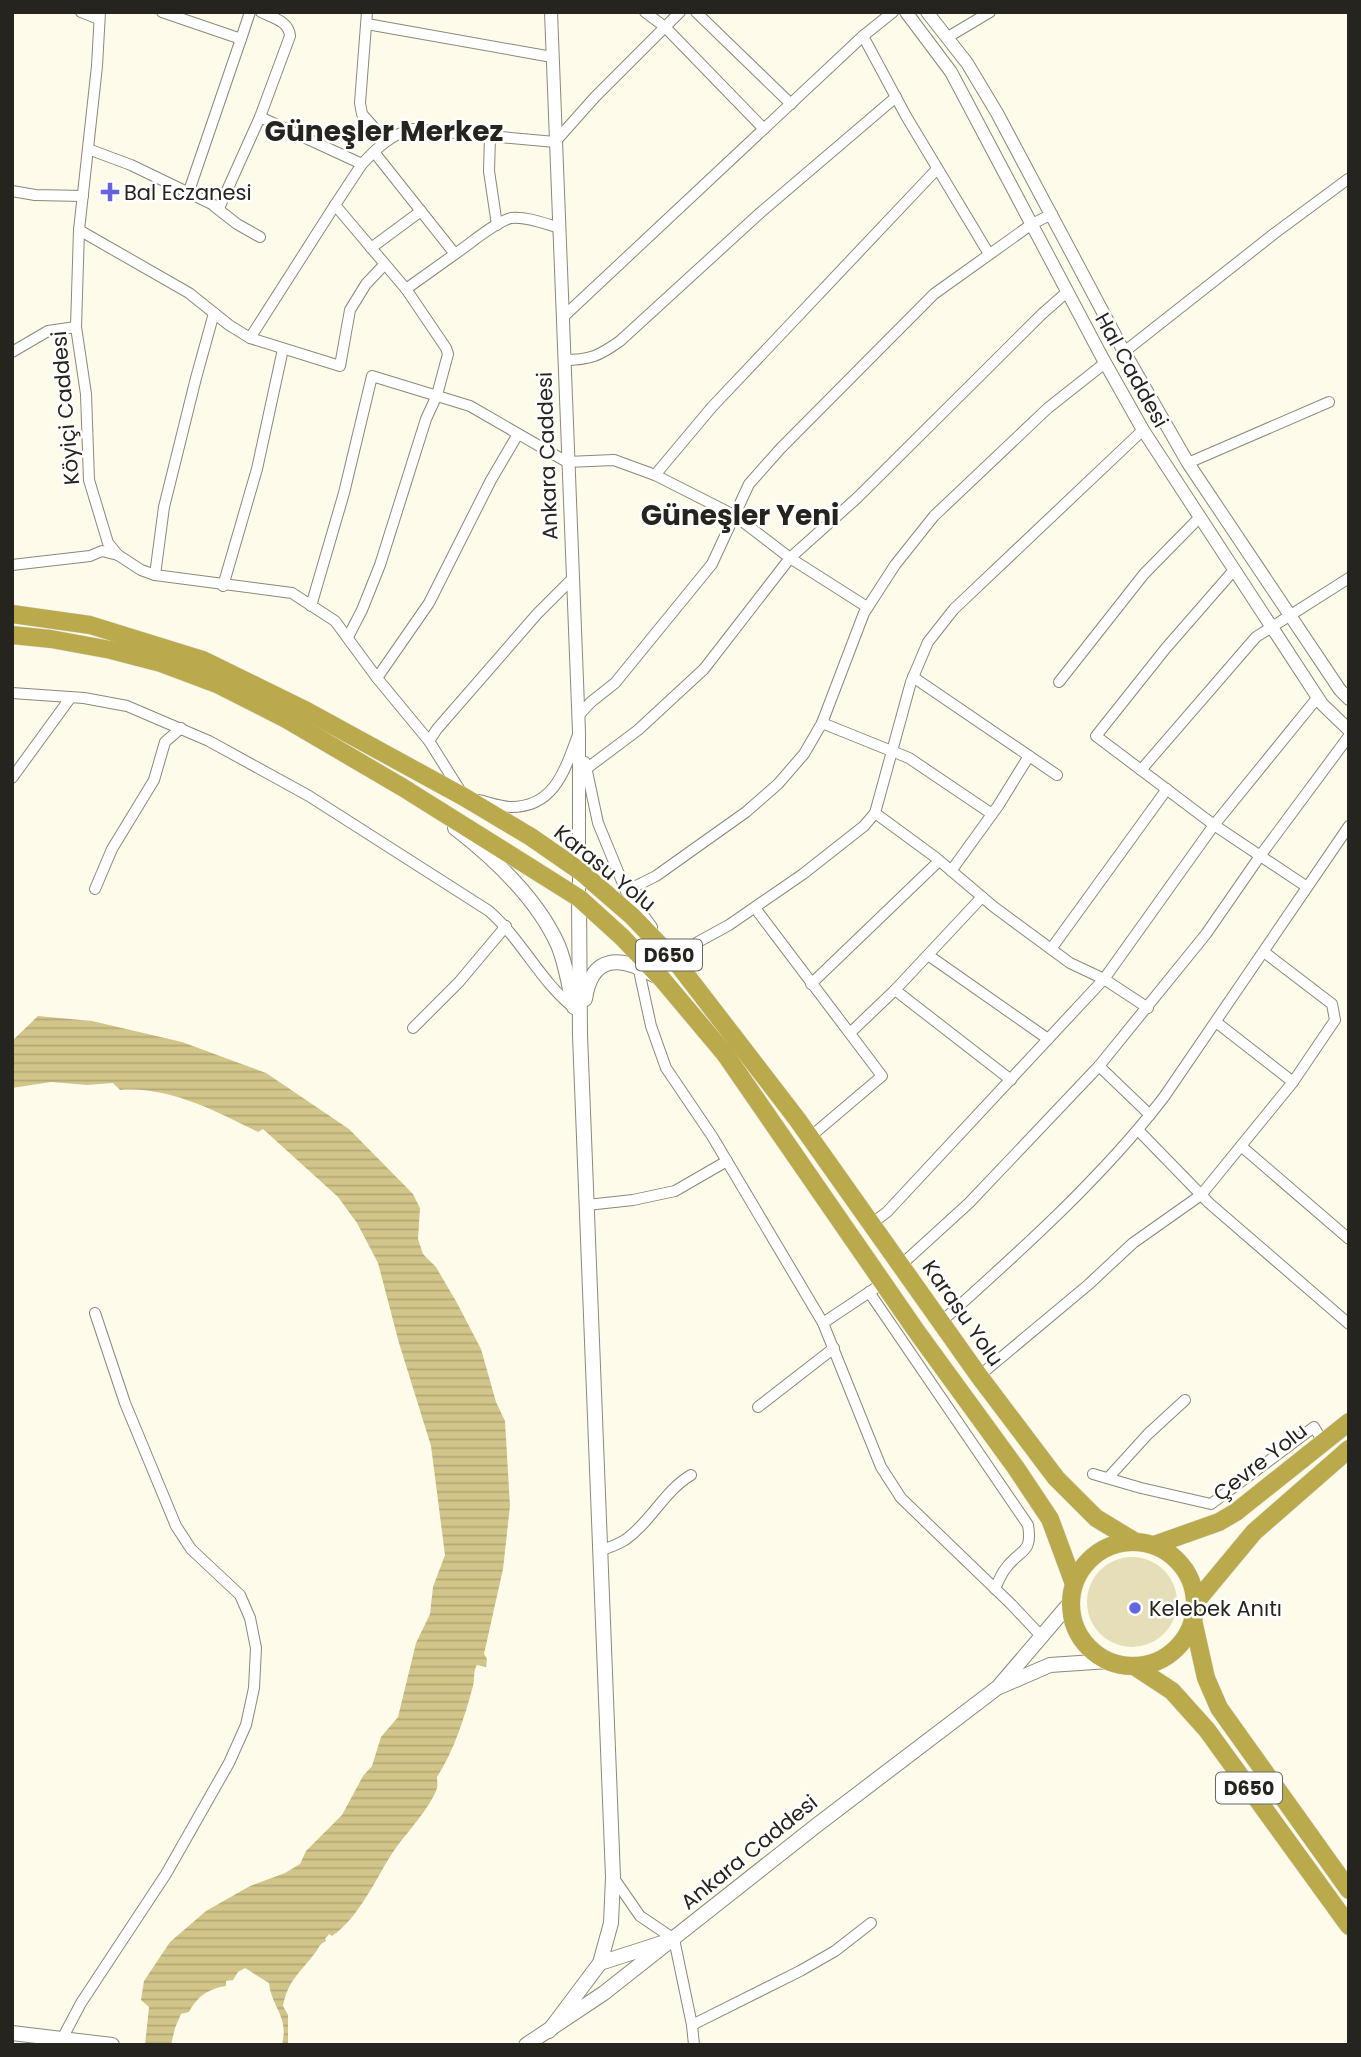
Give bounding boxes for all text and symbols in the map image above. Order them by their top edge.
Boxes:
district label: Güneşler Merkez [265,112,503,151]
place label: Bal Eczanesi [124,178,252,207]
marker: Bal Eczanesi [102,184,118,200]
street label: Hal Caddesi [1088,307,1176,433]
street label: Köyiçi Caddesi [44,330,86,486]
street label: Ankara Caddesi [530,371,564,541]
district label: Güneşler Yeni [641,496,839,535]
street label: Karasu Yolu [548,818,662,918]
road number: D650 [636,939,702,970]
street label: Karasu Yolu [916,1254,1010,1372]
street label: Çevre Yolu [1207,1416,1313,1508]
place label: Kelebek Anıtı [1149,1594,1282,1623]
marker: Kelebek Anıtı [1127,1600,1143,1616]
road number: D650 [1216,1772,1282,1803]
street label: Ankara Caddesi [675,1788,823,1916]

